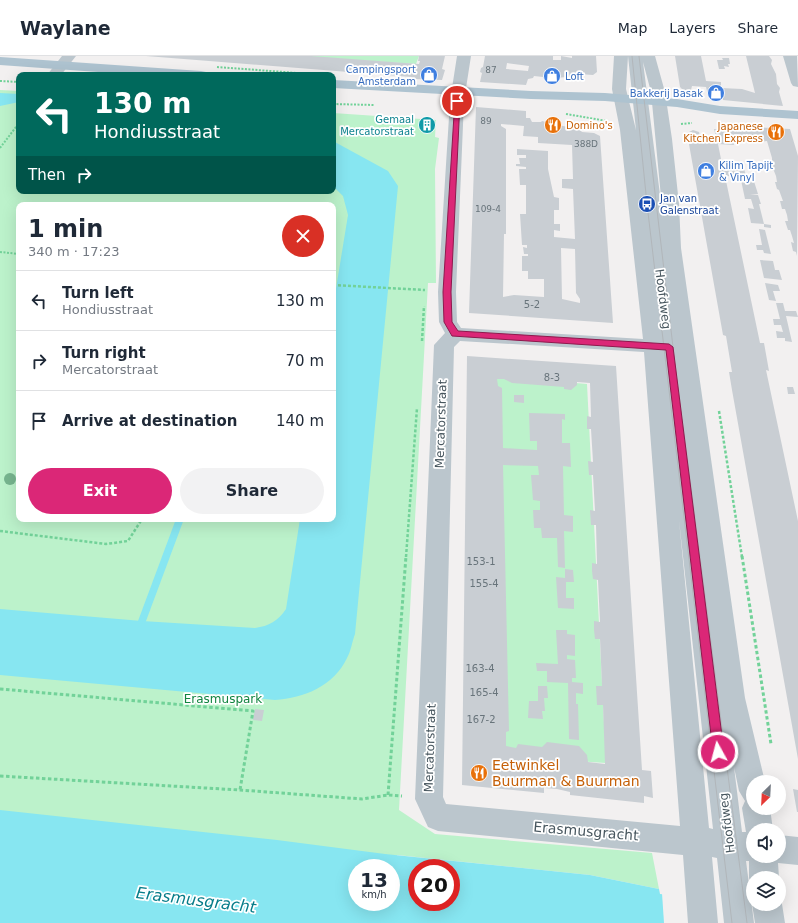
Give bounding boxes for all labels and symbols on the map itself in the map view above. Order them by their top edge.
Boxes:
place label: Campingsport Amsterdam [346,64,416,87]
shop icon: Campingsport Amsterdam [419,65,439,85]
house number: 87 [485,65,497,75]
shop icon: Loft [542,66,562,86]
place label: Loft [565,71,584,82]
shop icon: Bakkerij Basak [706,83,726,103]
pin [440,84,474,118]
place label: Bakkerij Basak [630,88,703,99]
place label: Gemaal Mercatorstraat [340,114,414,137]
building icon: Gemaal Mercatorstraat [417,115,437,135]
restaurant icon: Domino's [543,115,563,135]
house number: 89 [480,116,492,126]
place label: Domino's [566,120,613,131]
place label: Japanese Kitchen Express [683,121,763,144]
restaurant icon: Japanese Kitchen Express [766,122,786,142]
house number: 388D [574,139,598,149]
place label: Kilim Tapijt & Vinyl [719,160,773,183]
shop icon: Kilim Tapijt & Vinyl [696,161,716,181]
place label: Jan van Galenstraat [659,193,719,216]
bus stop icon: Jan van Galenstraat [637,194,657,214]
house number: 109-4 [475,204,501,214]
street label: Hoofdweg [652,268,674,330]
house number: 5-2 [524,299,540,310]
house number: 8-3 [544,372,560,383]
street label: Mercatorstraat [432,379,450,469]
house number: 153-1 [466,556,496,567]
house number: 155-4 [469,578,499,589]
house number: 163-4 [465,663,495,674]
house number: 165-4 [469,687,499,698]
park label: Erasmuspark [184,692,262,706]
street label: Mercatorstraat [421,703,439,793]
house number: 167-2 [466,714,496,725]
position arrow [697,731,739,773]
place label: Eetwinkel Buurman & Buurman [492,757,640,789]
restaurant icon: Eetwinkel Buurman & Buurman [469,763,489,783]
north arrow [746,775,786,815]
street label: Hoofdweg [716,792,738,854]
street label: Erasmusgracht [533,818,640,844]
speed limit sign: 20 [408,859,460,911]
water label: Erasmusgracht [135,883,258,917]

